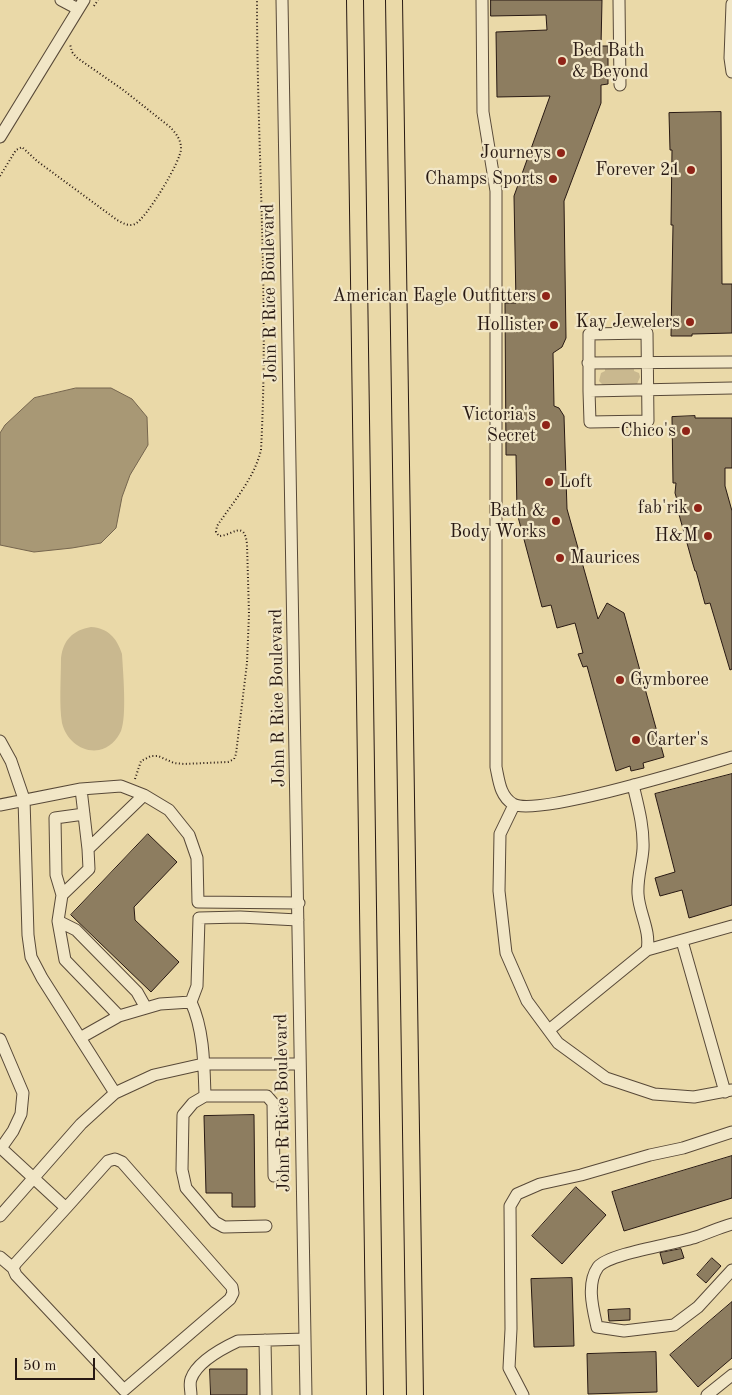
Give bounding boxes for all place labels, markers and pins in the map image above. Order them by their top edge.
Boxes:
place label: Bed Bath & Beyond [572,40,649,82]
marker: Bed Bath & Beyond [556,55,568,67]
place label: Journeys [480,142,551,164]
marker: Journeys [555,147,567,159]
place label: Forever 21 [595,159,681,181]
marker: Forever 21 [685,164,697,176]
place label: Champs Sports [425,168,543,190]
marker: Champs Sports [547,173,559,185]
place label: American Eagle Outfitters [333,285,536,307]
marker: American Eagle Outfitters [540,290,552,302]
place label: Kay Jewelers [575,311,680,333]
place label: Hollister [477,314,544,336]
marker: Kay Jewelers [684,316,696,328]
marker: Hollister [548,319,560,331]
place label: Victoria's Secret [462,404,536,446]
marker: Victoria's Secret [540,419,552,431]
place label: Chico's [620,420,676,442]
marker: Chico's [680,425,692,437]
place label: Loft [559,471,592,493]
marker: Loft [543,476,555,488]
place label: fab'rik [638,497,688,519]
place label: Bath & Body Works [450,500,546,542]
marker: fab'rik [692,502,704,514]
marker: Bath & Body Works [550,515,562,527]
place label: H&M [655,525,698,547]
marker: H&M [702,530,714,542]
place label: Maurices [570,547,640,569]
marker: Maurices [554,552,566,564]
place label: Gymboree [630,669,709,691]
marker: Gymboree [614,674,626,686]
place label: Carter's [646,729,708,751]
marker: Carter's [630,734,642,746]

